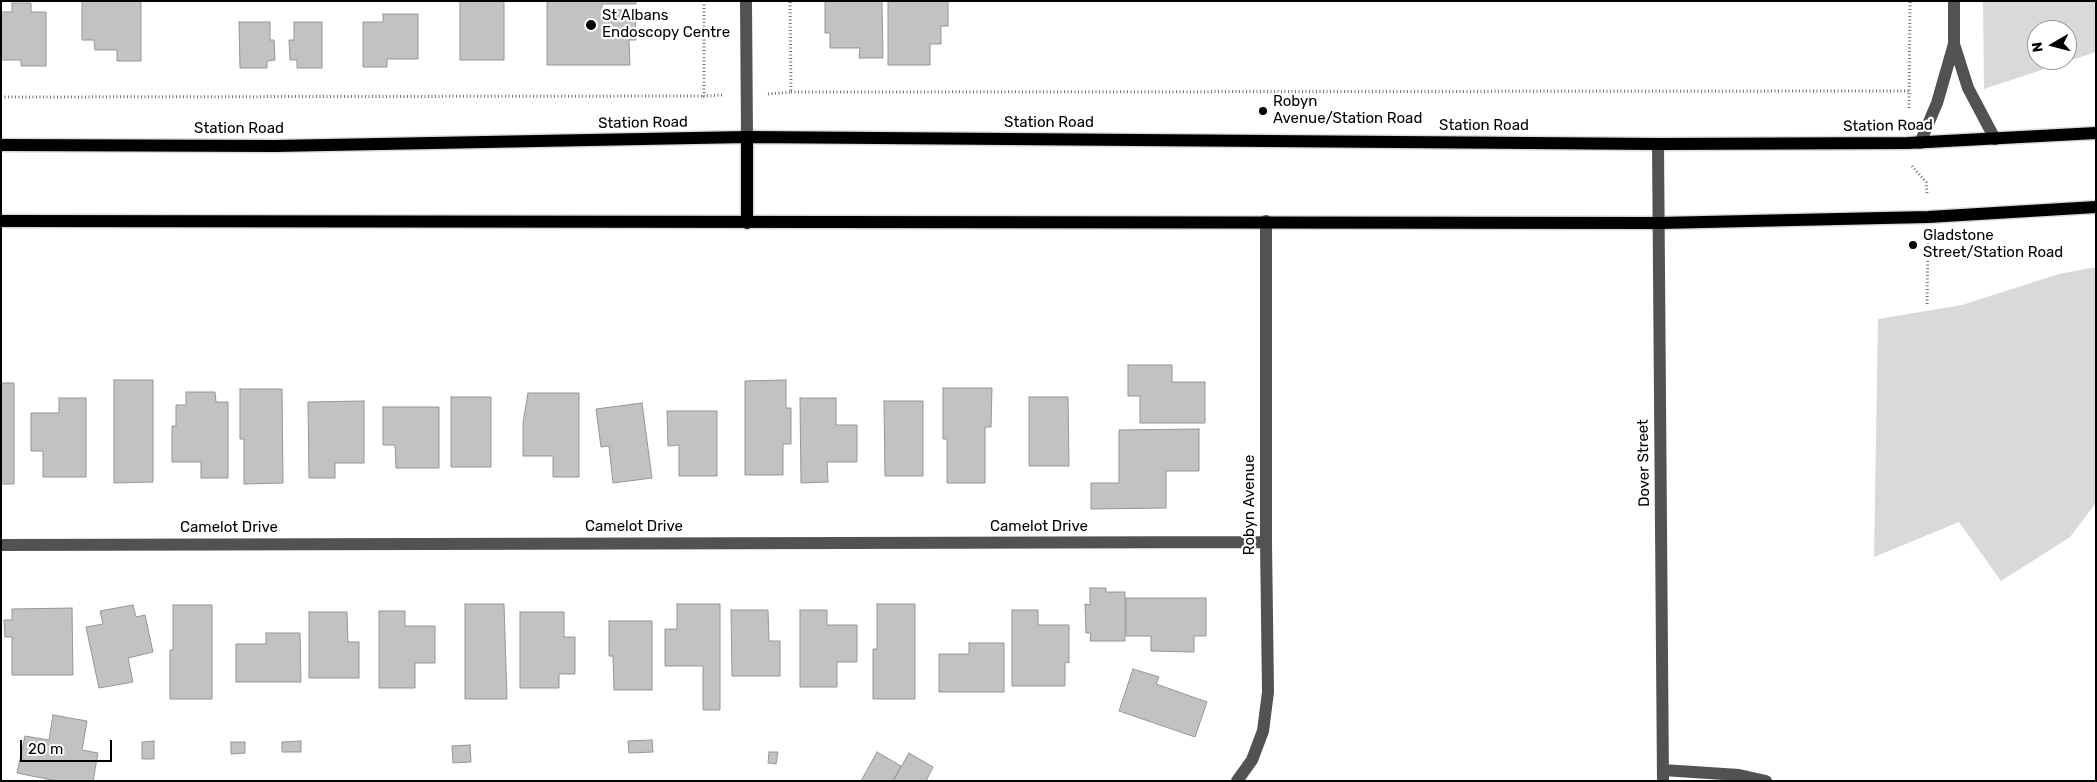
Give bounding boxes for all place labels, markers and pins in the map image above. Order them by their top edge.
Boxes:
place label: St Albans Endoscopy Centre [602,7,730,42]
marker: St Albans Endoscopy Centre [584,18,598,32]
place label: Robyn Avenue/Station Road [1273,93,1422,128]
marker: Robyn Avenue/Station Road [1257,105,1269,117]
place label: Gladstone Street/Station Road [1923,227,2063,262]
marker: Gladstone Street/Station Road [1907,239,1919,251]

